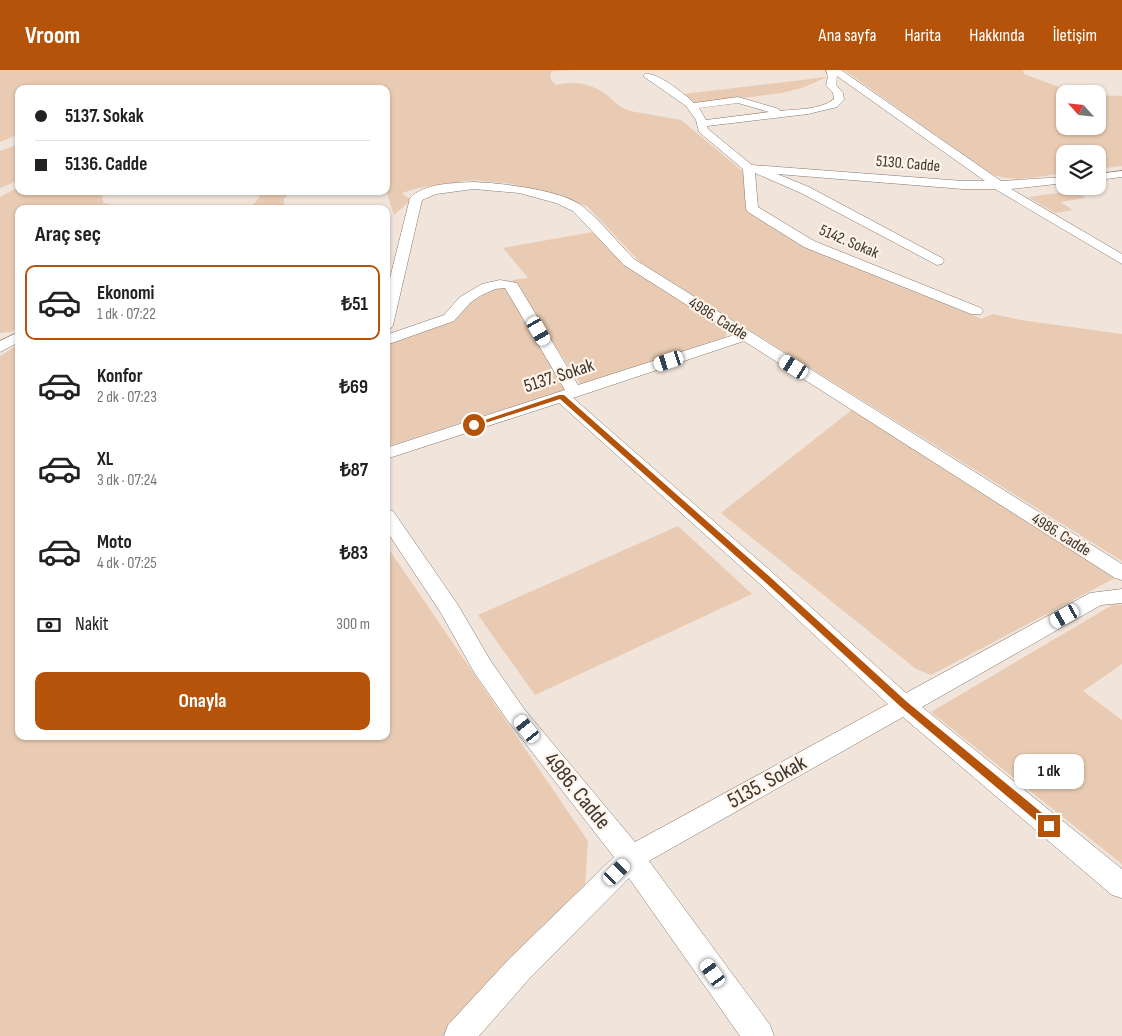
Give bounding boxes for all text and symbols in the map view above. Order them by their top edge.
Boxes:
text: Vroom [25,21,80,50]
text: Ana sayfa [819,25,876,46]
text: Harita [904,25,941,46]
text: Hakkında [969,25,1025,46]
text: İletişim [1053,25,1097,46]
north arrow [1056,85,1106,135]
map controls [1056,85,1106,195]
text: 5137. Sokak [65,105,144,128]
button: layers [1056,145,1106,195]
street label: 5130. Cadde [875,152,941,176]
text: 5136. Cadde [65,153,147,176]
text: Araç seç [35,221,101,248]
street label: 5142. Sokak [816,221,882,263]
icon: car [37,280,82,325]
text: Ekonomi [97,282,154,305]
text: ₺51 [341,293,368,316]
street label: 4986. Cadde [685,293,751,345]
text: 1 dk · 07:22 [97,305,156,324]
car [525,314,552,348]
car [652,349,685,373]
car [777,353,810,381]
street label: 5137. Sokak [521,354,598,398]
icon: car [37,363,82,408]
text: Konfor [97,365,143,388]
text: ₺69 [339,376,368,399]
text: 2 dk · 07:23 [97,388,157,407]
route start [463,414,485,436]
icon: car [37,446,82,491]
text: XL [97,448,113,471]
text: ₺87 [340,459,368,482]
text: 3 dk · 07:24 [97,471,157,490]
street label: 4986. Cadde [1028,509,1094,561]
icon: car [37,529,82,574]
text: Moto [97,531,132,554]
text: ₺83 [340,542,368,565]
text: 4 dk · 07:25 [97,554,157,573]
car [1048,602,1081,630]
icon: cash [35,611,63,639]
text: Nakit [75,613,109,636]
text: 300 m [336,615,370,634]
button: Onayla [35,672,370,730]
car [511,713,542,745]
street label: 4986. Cadde [538,747,616,835]
street label: 5135. Sokak [723,749,812,815]
callout: 1 dk [1014,754,1084,788]
text: 1 dk [1038,762,1060,781]
route end [1038,815,1060,837]
car [600,856,633,888]
car [698,956,727,990]

